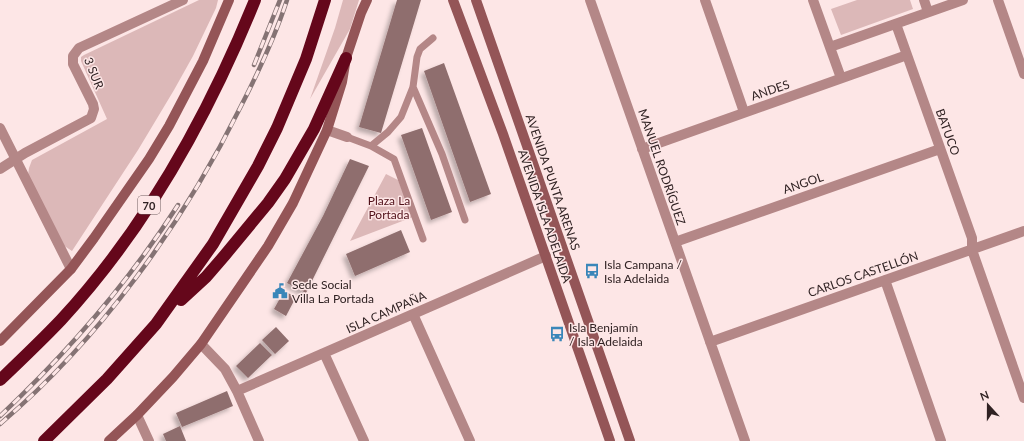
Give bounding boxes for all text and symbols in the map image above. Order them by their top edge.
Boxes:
street label: 3 SUR [81,55,107,92]
street label: ANDES [749,76,791,104]
street label: MANUEL RODRÍGUEZ [635,107,689,227]
street label: BATUCO [933,107,963,158]
street label: AVENIDA PUNTA ARENAS [523,112,583,252]
street label: AVENIDA ISLA ADELAIDA [515,147,575,285]
street label: ANGOL [781,169,825,197]
park label: Plaza La Portada [368,193,410,222]
road number: 70 [138,196,160,214]
street label: CARLOS CASTELLÓN [806,248,920,300]
place label: Isla Campana / Isla Adelaida [604,257,683,286]
bus stop icon: Isla Campana / Isla Adelaida [583,262,601,280]
place label: Sede Social Villa La Portada [292,277,374,306]
public building icon: Sede Social Villa La Portada [271,282,289,300]
street label: ISLA CAMPAÑA [344,287,429,336]
place label: Isla Benjamín / Isla Adelaida [569,320,643,349]
bus stop icon: Isla Benjamín / Isla Adelaida [548,325,566,343]
north arrow [968,385,1008,425]
text: N [978,388,991,403]

